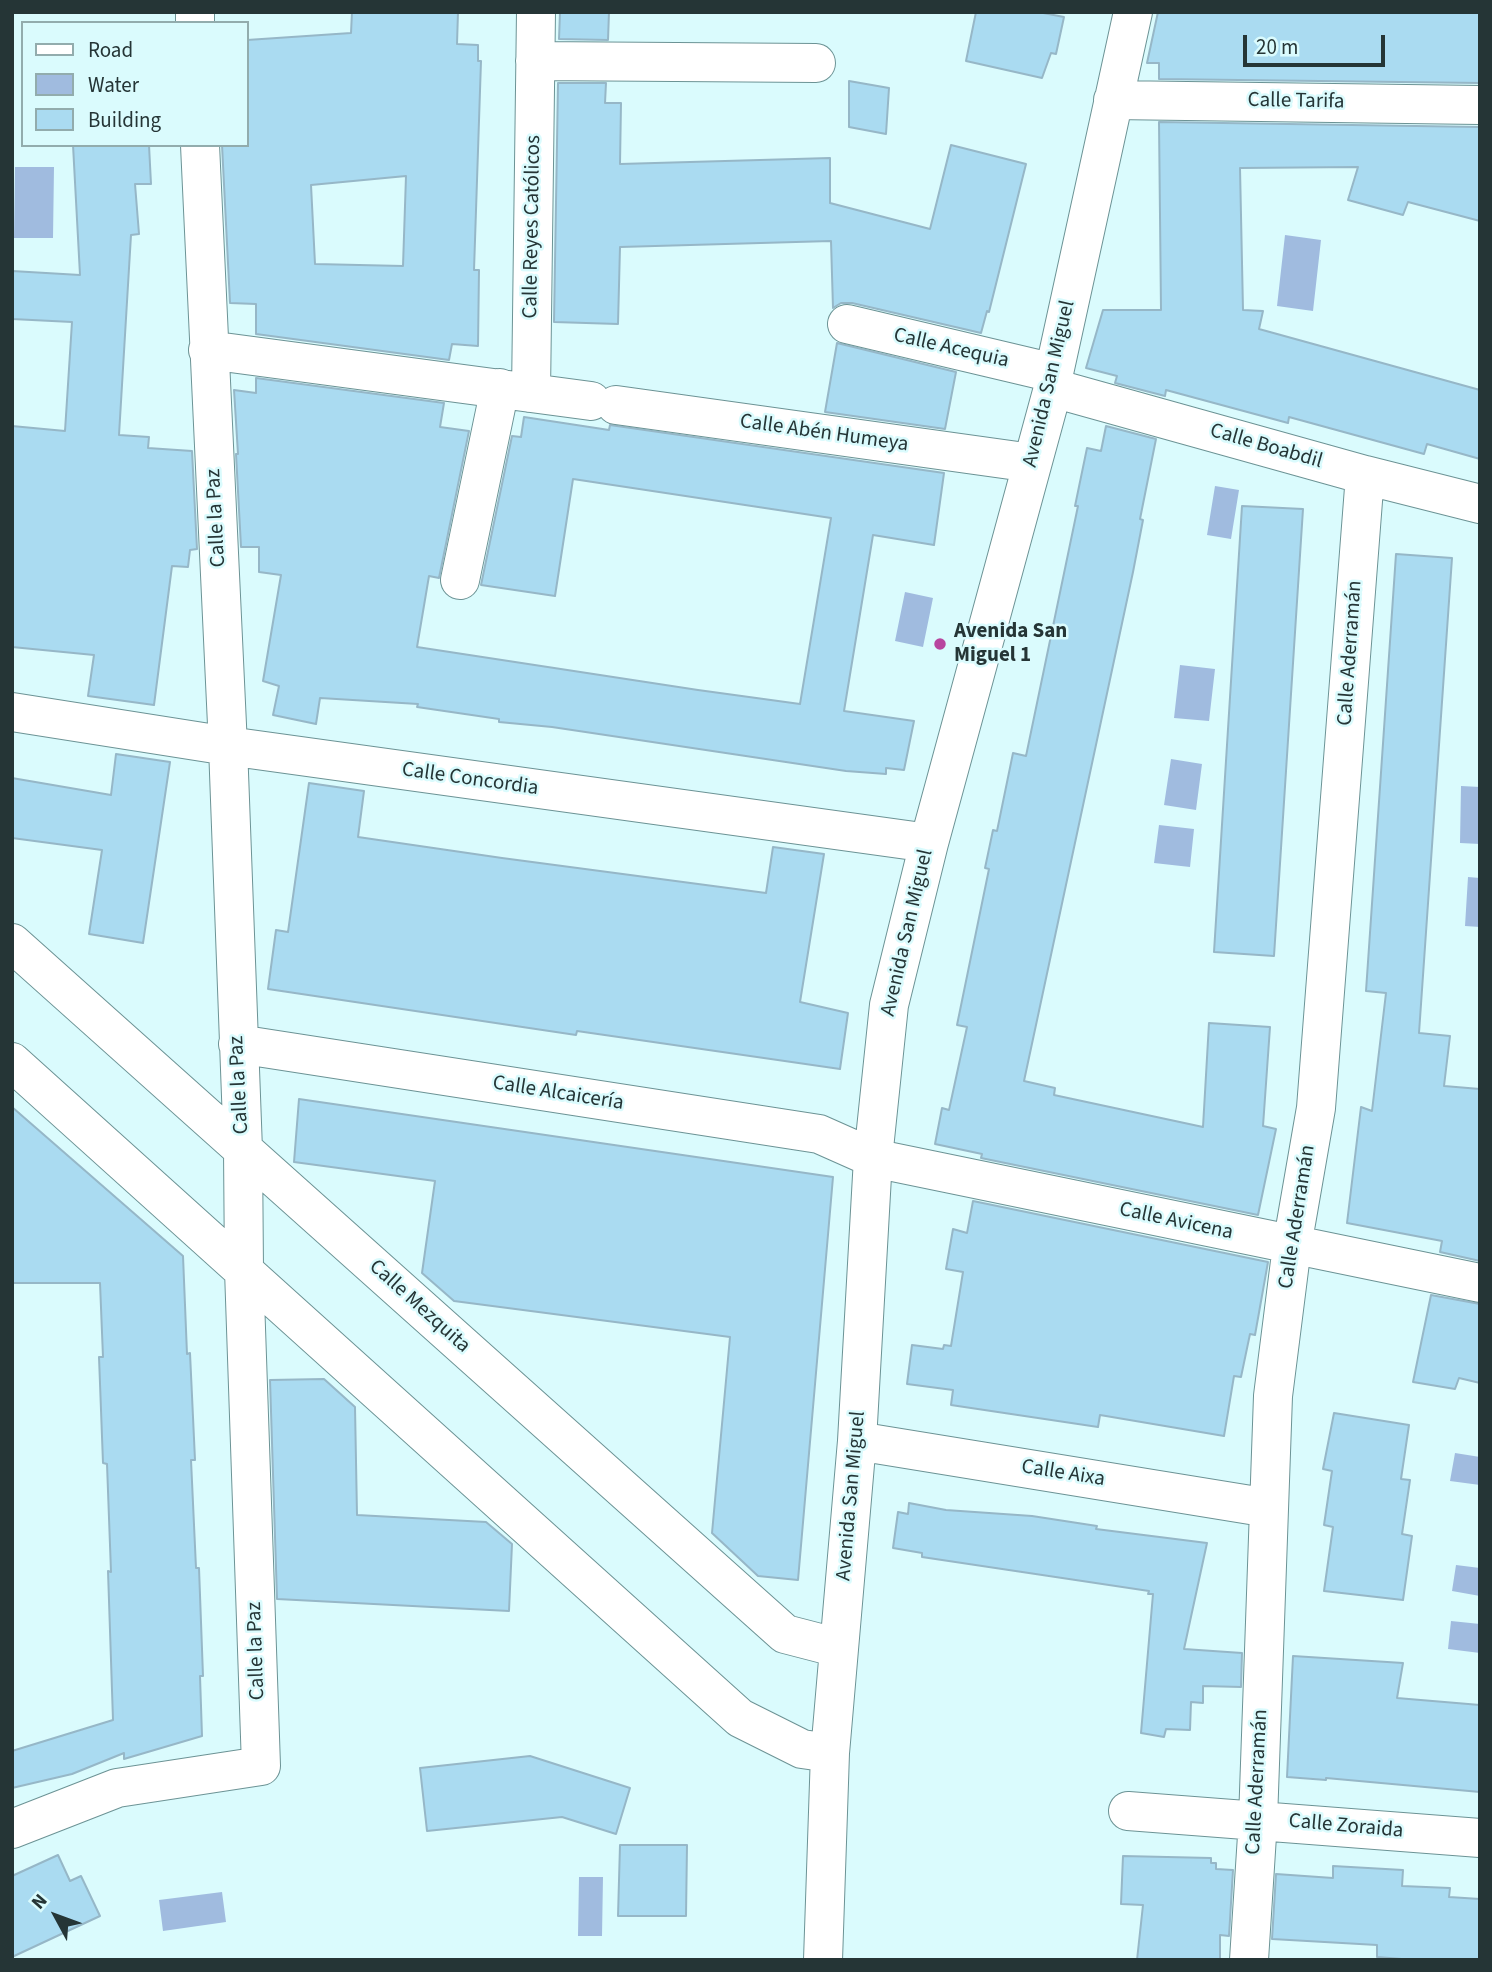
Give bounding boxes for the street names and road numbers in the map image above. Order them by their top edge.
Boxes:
street label: Calle Tarifa [1247,89,1345,115]
street label: Calle Reyes Católicos [519,135,547,319]
street label: Avenida San Miguel [1019,298,1081,470]
street label: Calle Acequia [891,323,1011,375]
street label: Calle Abén Humeya [738,410,910,458]
street label: Calle Boabdil [1207,419,1325,475]
street label: Calle la Paz [202,468,232,568]
street label: Calle Aderramán [1333,580,1369,726]
street label: Calle Concordia [400,758,540,802]
street label: Avenida San Miguel [877,847,939,1019]
street label: Calle la Paz [225,1035,255,1135]
street label: Calle Alcaicería [491,1071,625,1117]
street label: Calle Aderramán [1274,1143,1322,1291]
street label: Calle Avicena [1117,1198,1235,1246]
street label: Calle Mezquita [363,1255,475,1359]
street label: Avenida San Miguel [832,1410,872,1582]
street label: Calle Aixa [1019,1455,1107,1493]
street label: Calle la Paz [243,1601,271,1701]
street label: Calle Aderramán [1242,1709,1274,1855]
street label: Calle Zoraida [1288,1809,1404,1845]

